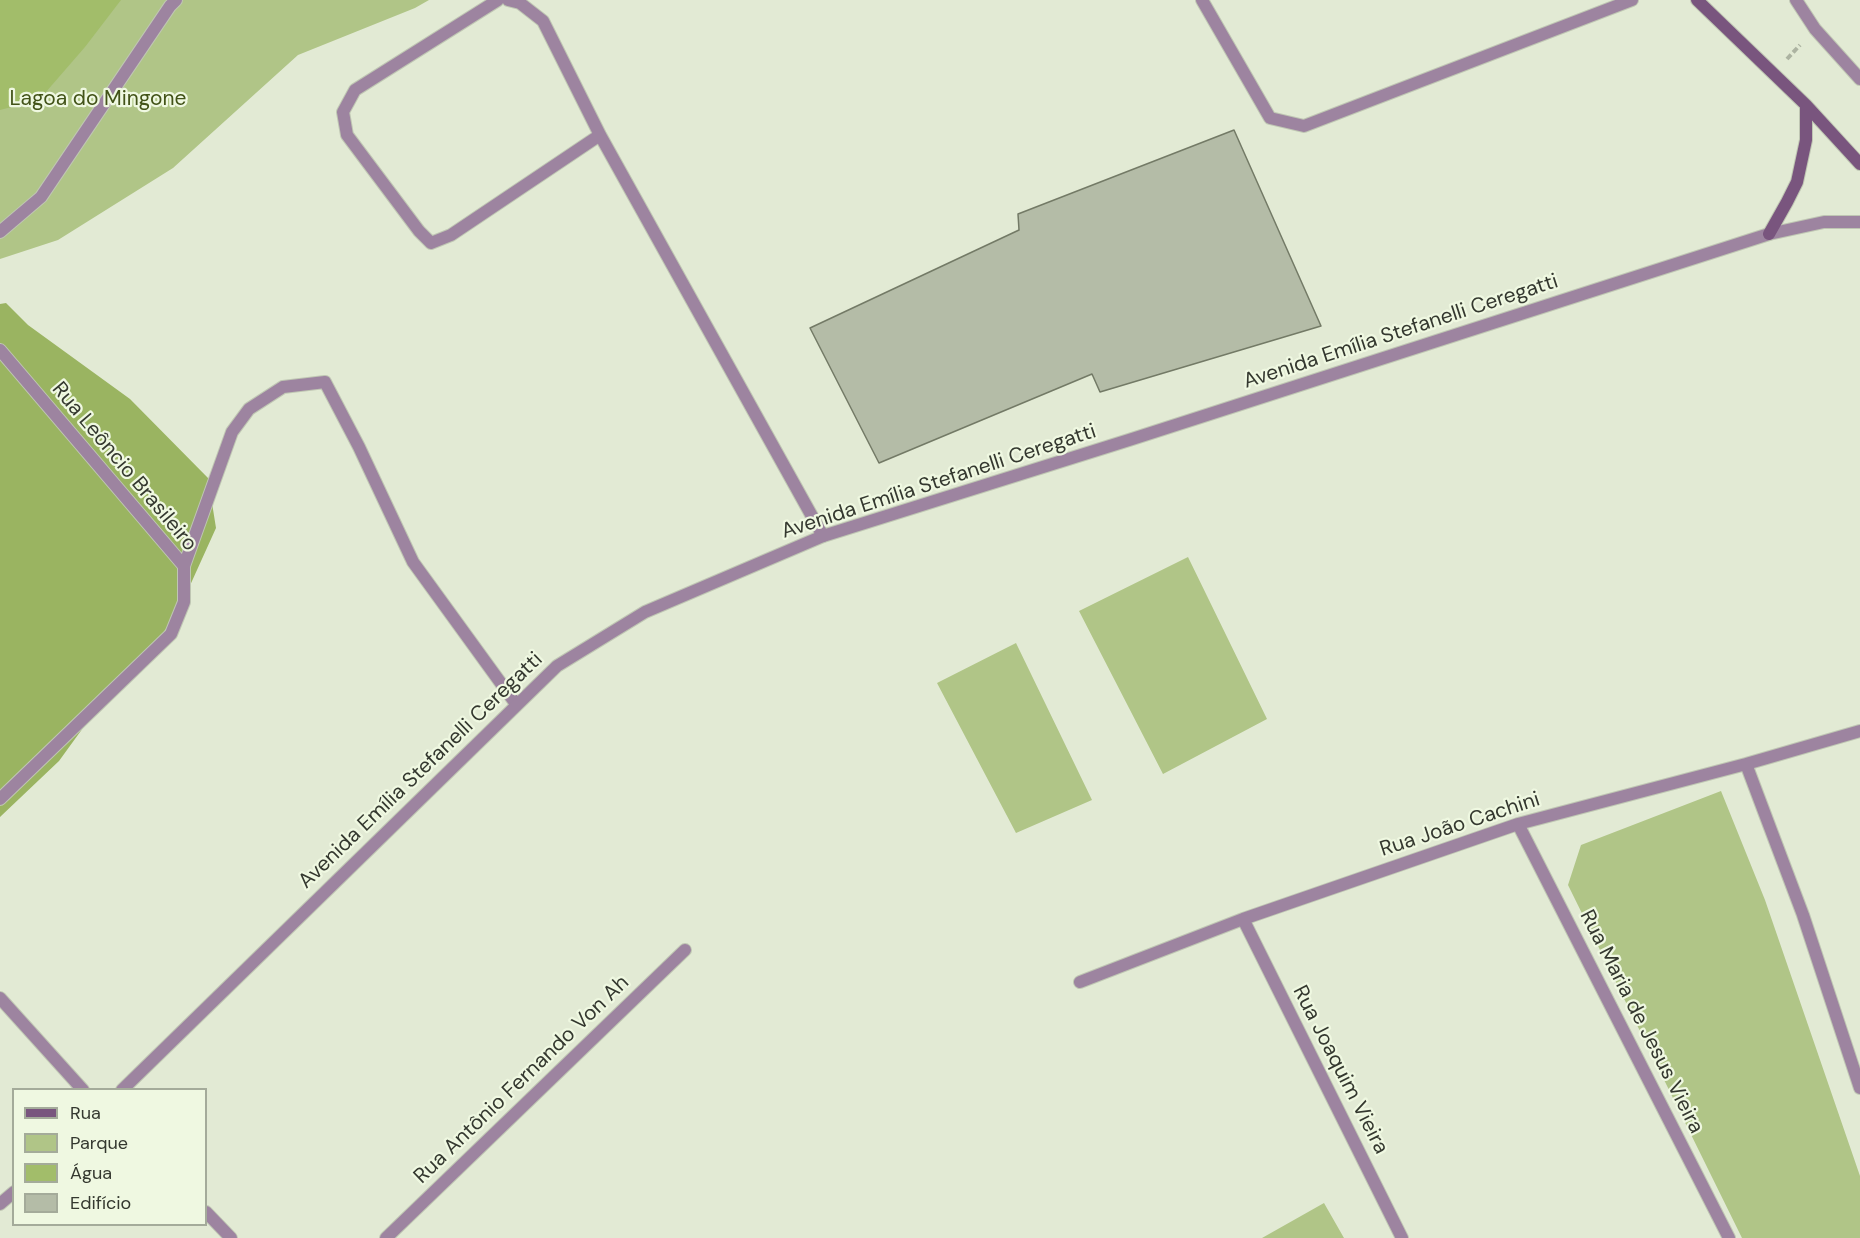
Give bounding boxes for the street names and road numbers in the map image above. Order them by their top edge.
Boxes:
street label: Avenida Emília Stefanelli Ceregatti [1240,269,1562,395]
street label: Rua Leôncio Brasileiro [46,377,202,557]
street label: Avenida Emília Stefanelli Ceregatti [778,419,1100,545]
street label: Avenida Emília Stefanelli Ceregatti [294,648,548,894]
street label: Rua João Cachini [1377,787,1543,863]
street label: Rua Maria de Jesus Vieira [1574,906,1708,1138]
street label: Rua Antônio Fernando Von Ah [409,971,635,1189]
street label: Rua Joaquim Vieira [1287,982,1393,1158]

